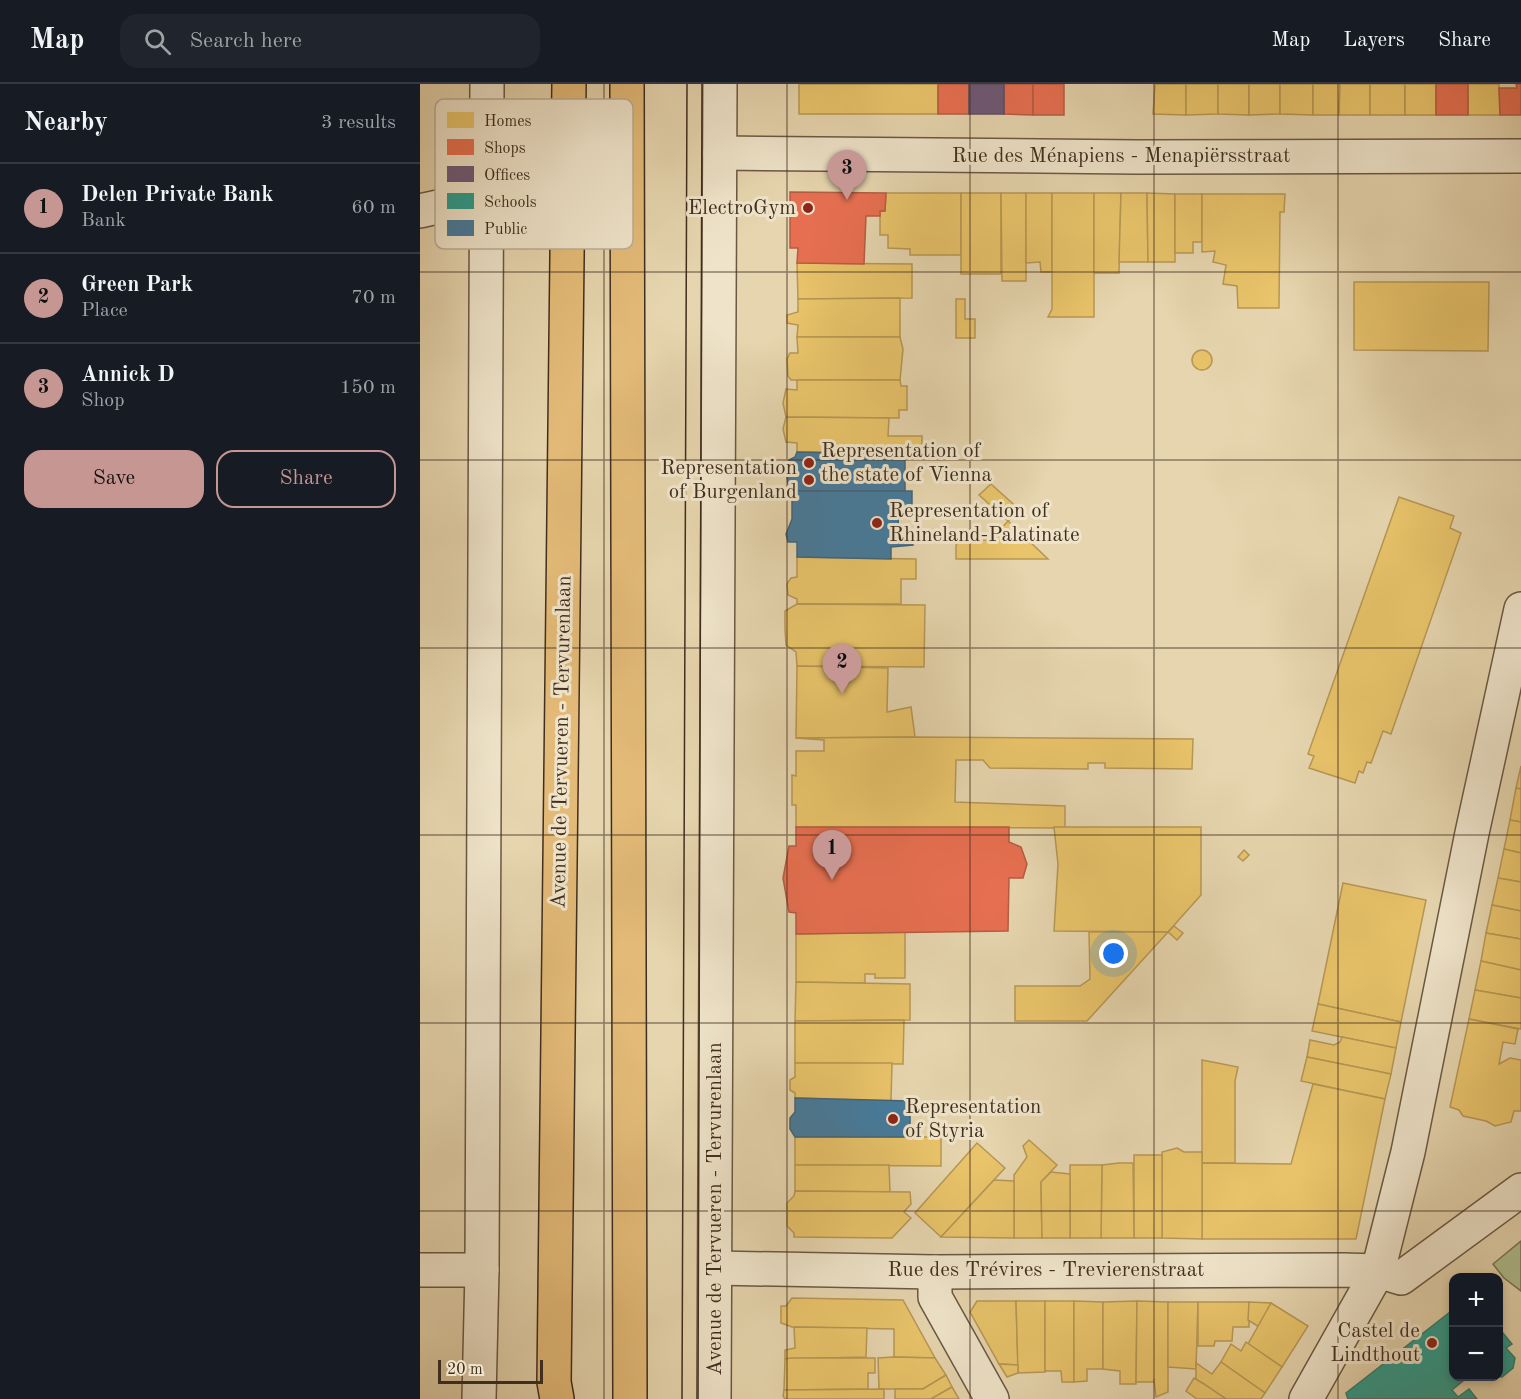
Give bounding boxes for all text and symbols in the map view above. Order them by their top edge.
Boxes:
search box [120,14,540,68]
icon: search [141,25,174,58]
text: Map [30,27,84,55]
text: Search here [189,30,302,52]
text: Map [1271,30,1310,51]
text: Layers [1343,30,1405,51]
text: Share [1438,30,1491,51]
legend [435,99,633,249]
text: Nearby [24,110,108,136]
text: 3 results [321,113,396,133]
text: Homes [484,114,532,130]
text: Shops [484,141,526,157]
street label: Rue des Ménapiens - Menapiërsstraat [952,146,1290,167]
pin: 3 [828,150,866,200]
text: Offices [484,168,530,184]
text: Delen Private Bank [81,184,274,206]
text: Schools [484,195,537,211]
text: 1 [38,198,49,218]
text: 60 m [351,198,396,218]
place label: ElectroGym [688,198,796,219]
marker: ElectroGym [801,201,815,215]
text: Bank [81,211,126,231]
text: Public [484,222,527,238]
text: Green Park [81,274,193,296]
text: 2 [38,288,49,308]
text: 70 m [351,288,396,308]
text: Place [81,301,128,321]
text: Annick D [81,364,175,386]
text: 3 [38,378,49,398]
text: 150 m [340,378,396,398]
text: Shop [81,391,125,411]
place label: Representation of the state of Vienna [821,441,992,486]
button: Save [24,450,204,508]
button: Share [216,450,396,508]
marker: Representation of the state of Vienna [802,456,816,470]
place label: Representation of Burgenland [661,458,797,503]
marker: Representation of Burgenland [802,473,816,487]
place label: Representation of Rhineland-Palatinate [889,501,1080,546]
marker: Representation of Rhineland-Palatinate [870,516,884,530]
street label: Avenue de Tervueren - Tervurenlaan [549,575,575,909]
pin: 2 [822,644,862,694]
pin: 1 [812,830,852,880]
your location [1099,939,1128,968]
street label: Avenue de Tervueren - Tervurenlaan [705,1042,726,1376]
place label: Representation of Styria [905,1097,1041,1142]
marker: Representation of Styria [886,1112,900,1126]
street label: Rue des Trévires - Trevierenstraat [888,1260,1204,1281]
map controls [1449,1273,1503,1381]
button: + [1449,1273,1503,1327]
place label: Castel de Lindthout [1330,1321,1420,1366]
button: − [1449,1327,1503,1381]
marker: Castel de Lindthout [1425,1336,1439,1350]
scale bar [438,1357,543,1384]
text: 20 m [447,1362,483,1378]

